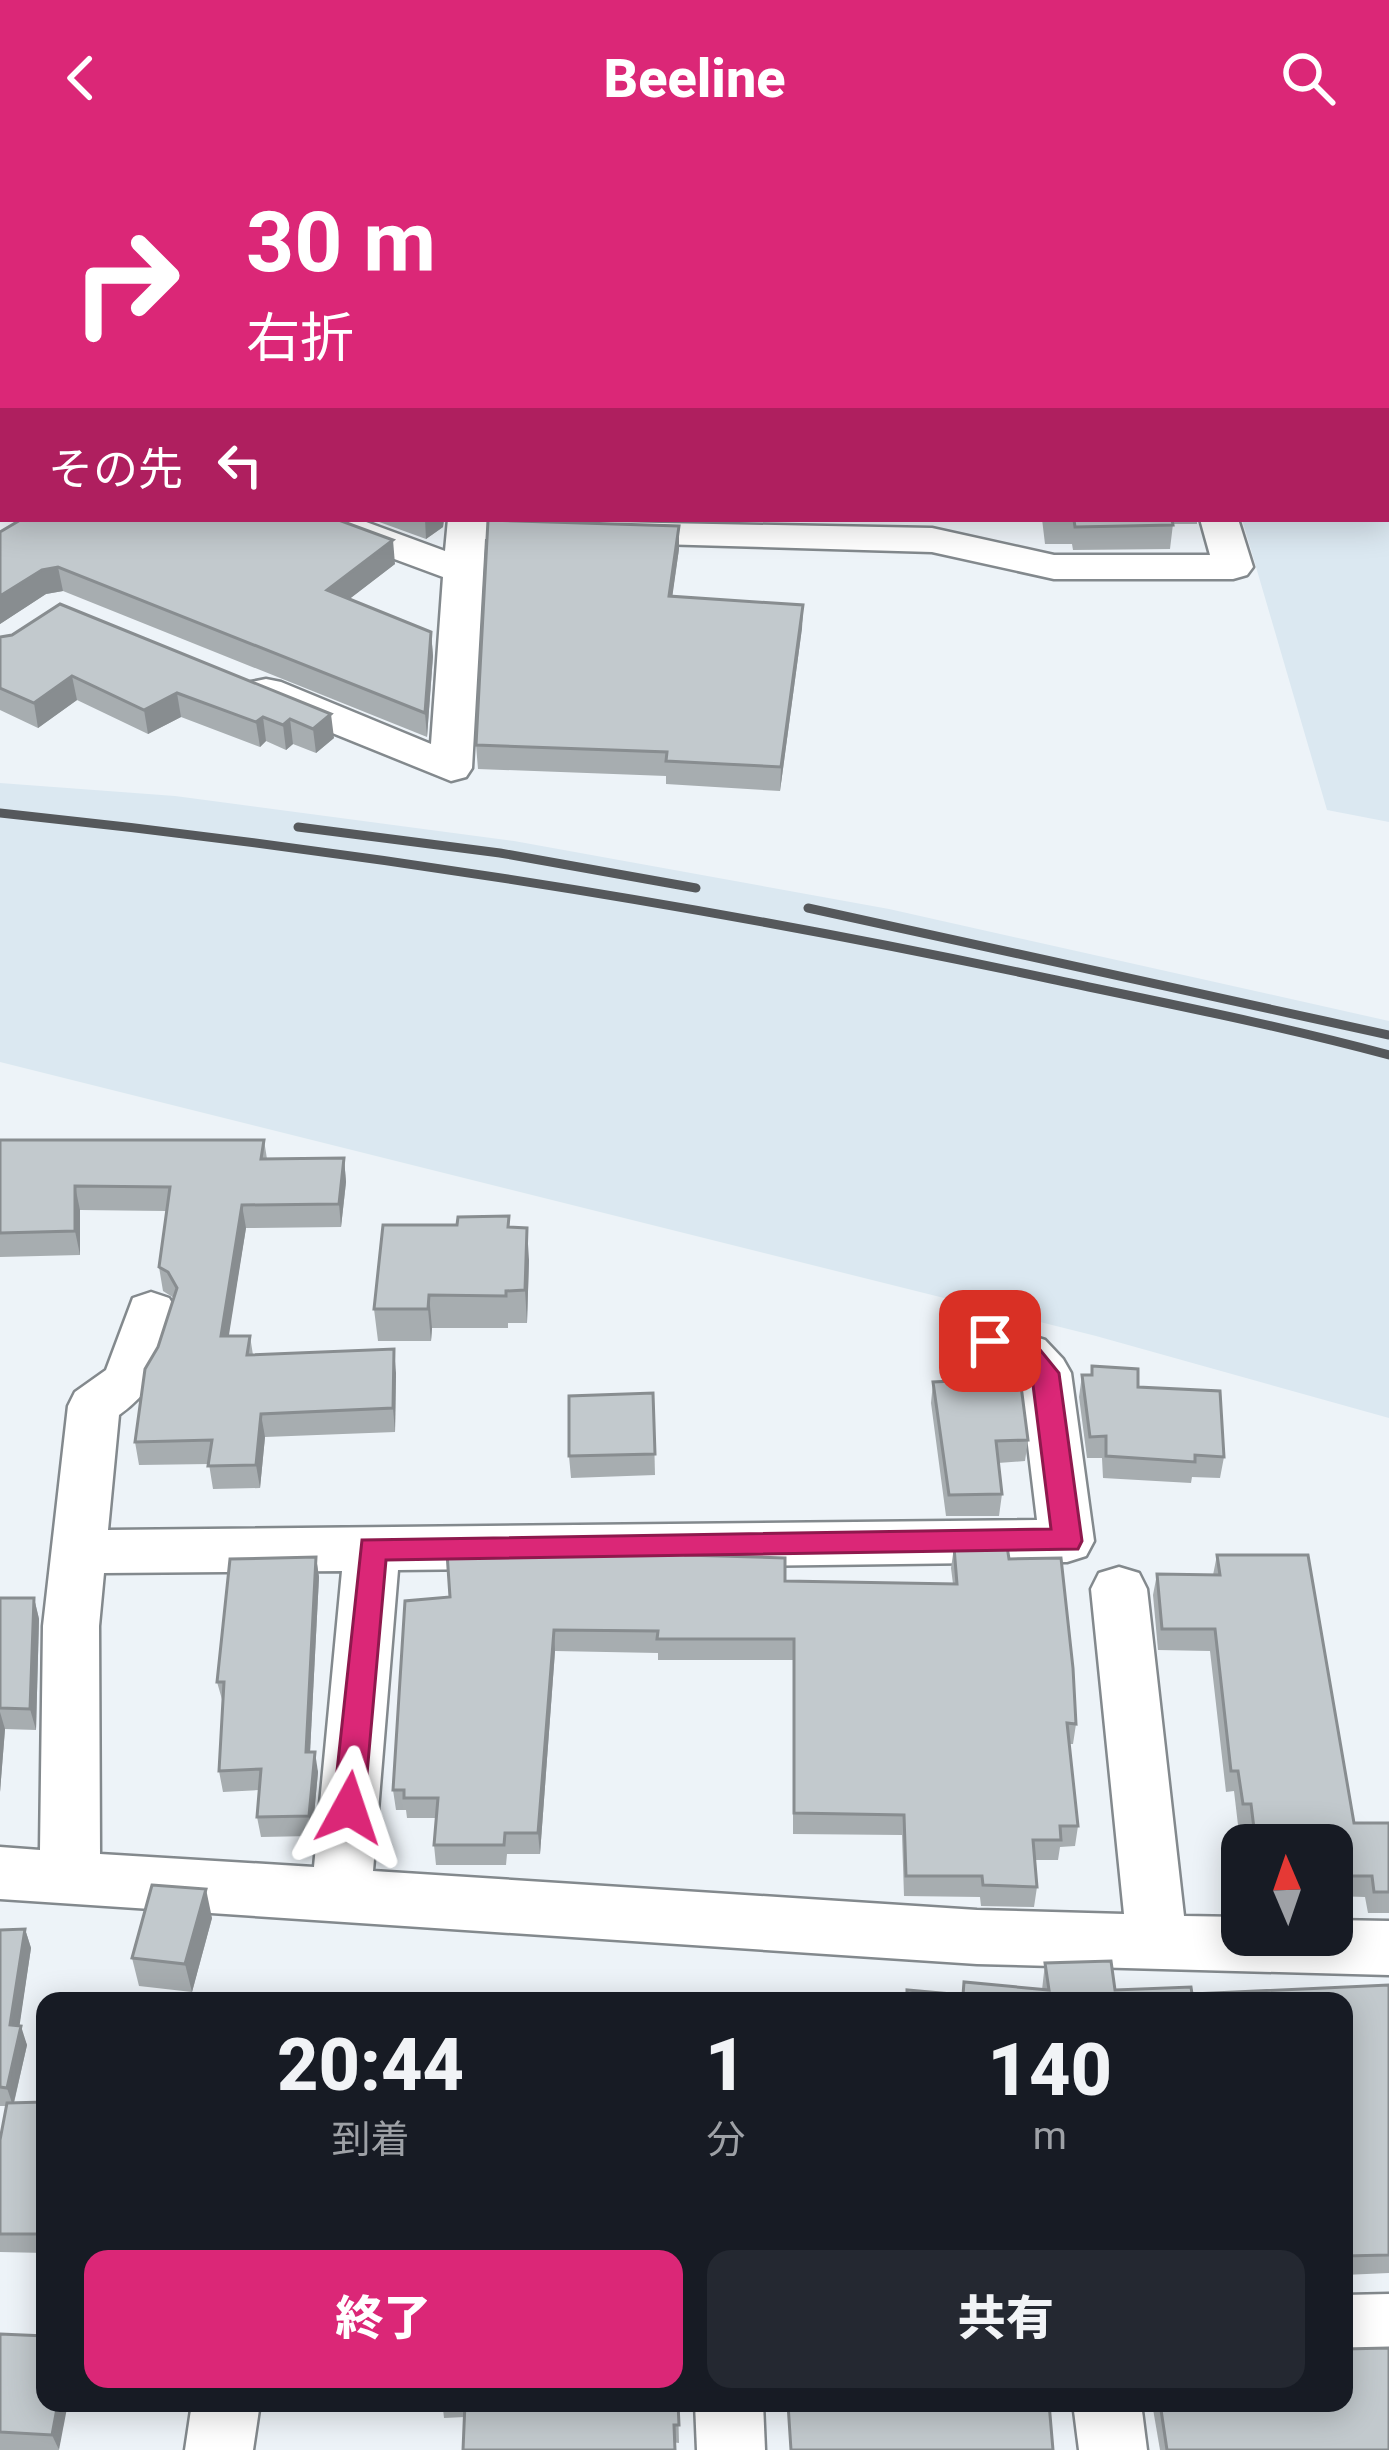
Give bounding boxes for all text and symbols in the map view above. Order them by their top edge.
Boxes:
icon: back [48,45,114,111]
icon: search [1275,45,1341,111]
text: Beeline [603,47,786,110]
text: 30 m [246,193,436,292]
icon: right [48,204,204,360]
text: 右折 [246,307,354,370]
icon: left [207,432,273,498]
text: その先 [48,443,183,496]
pin [939,1290,1041,1392]
icon: arrive [957,1308,1023,1374]
position arrow [286,1745,412,1871]
north arrow [1221,1824,1353,1956]
map controls [1221,1824,1353,1956]
text: 20:44 [277,2023,464,2108]
text: 1 [705,2023,747,2108]
text: 140 [987,2028,1112,2113]
text: m [1033,2113,1067,2159]
text: 到着 [331,2117,409,2163]
text: 分 [706,2117,745,2163]
button: 終了 [84,2250,683,2388]
button: 共有 [707,2250,1305,2388]

